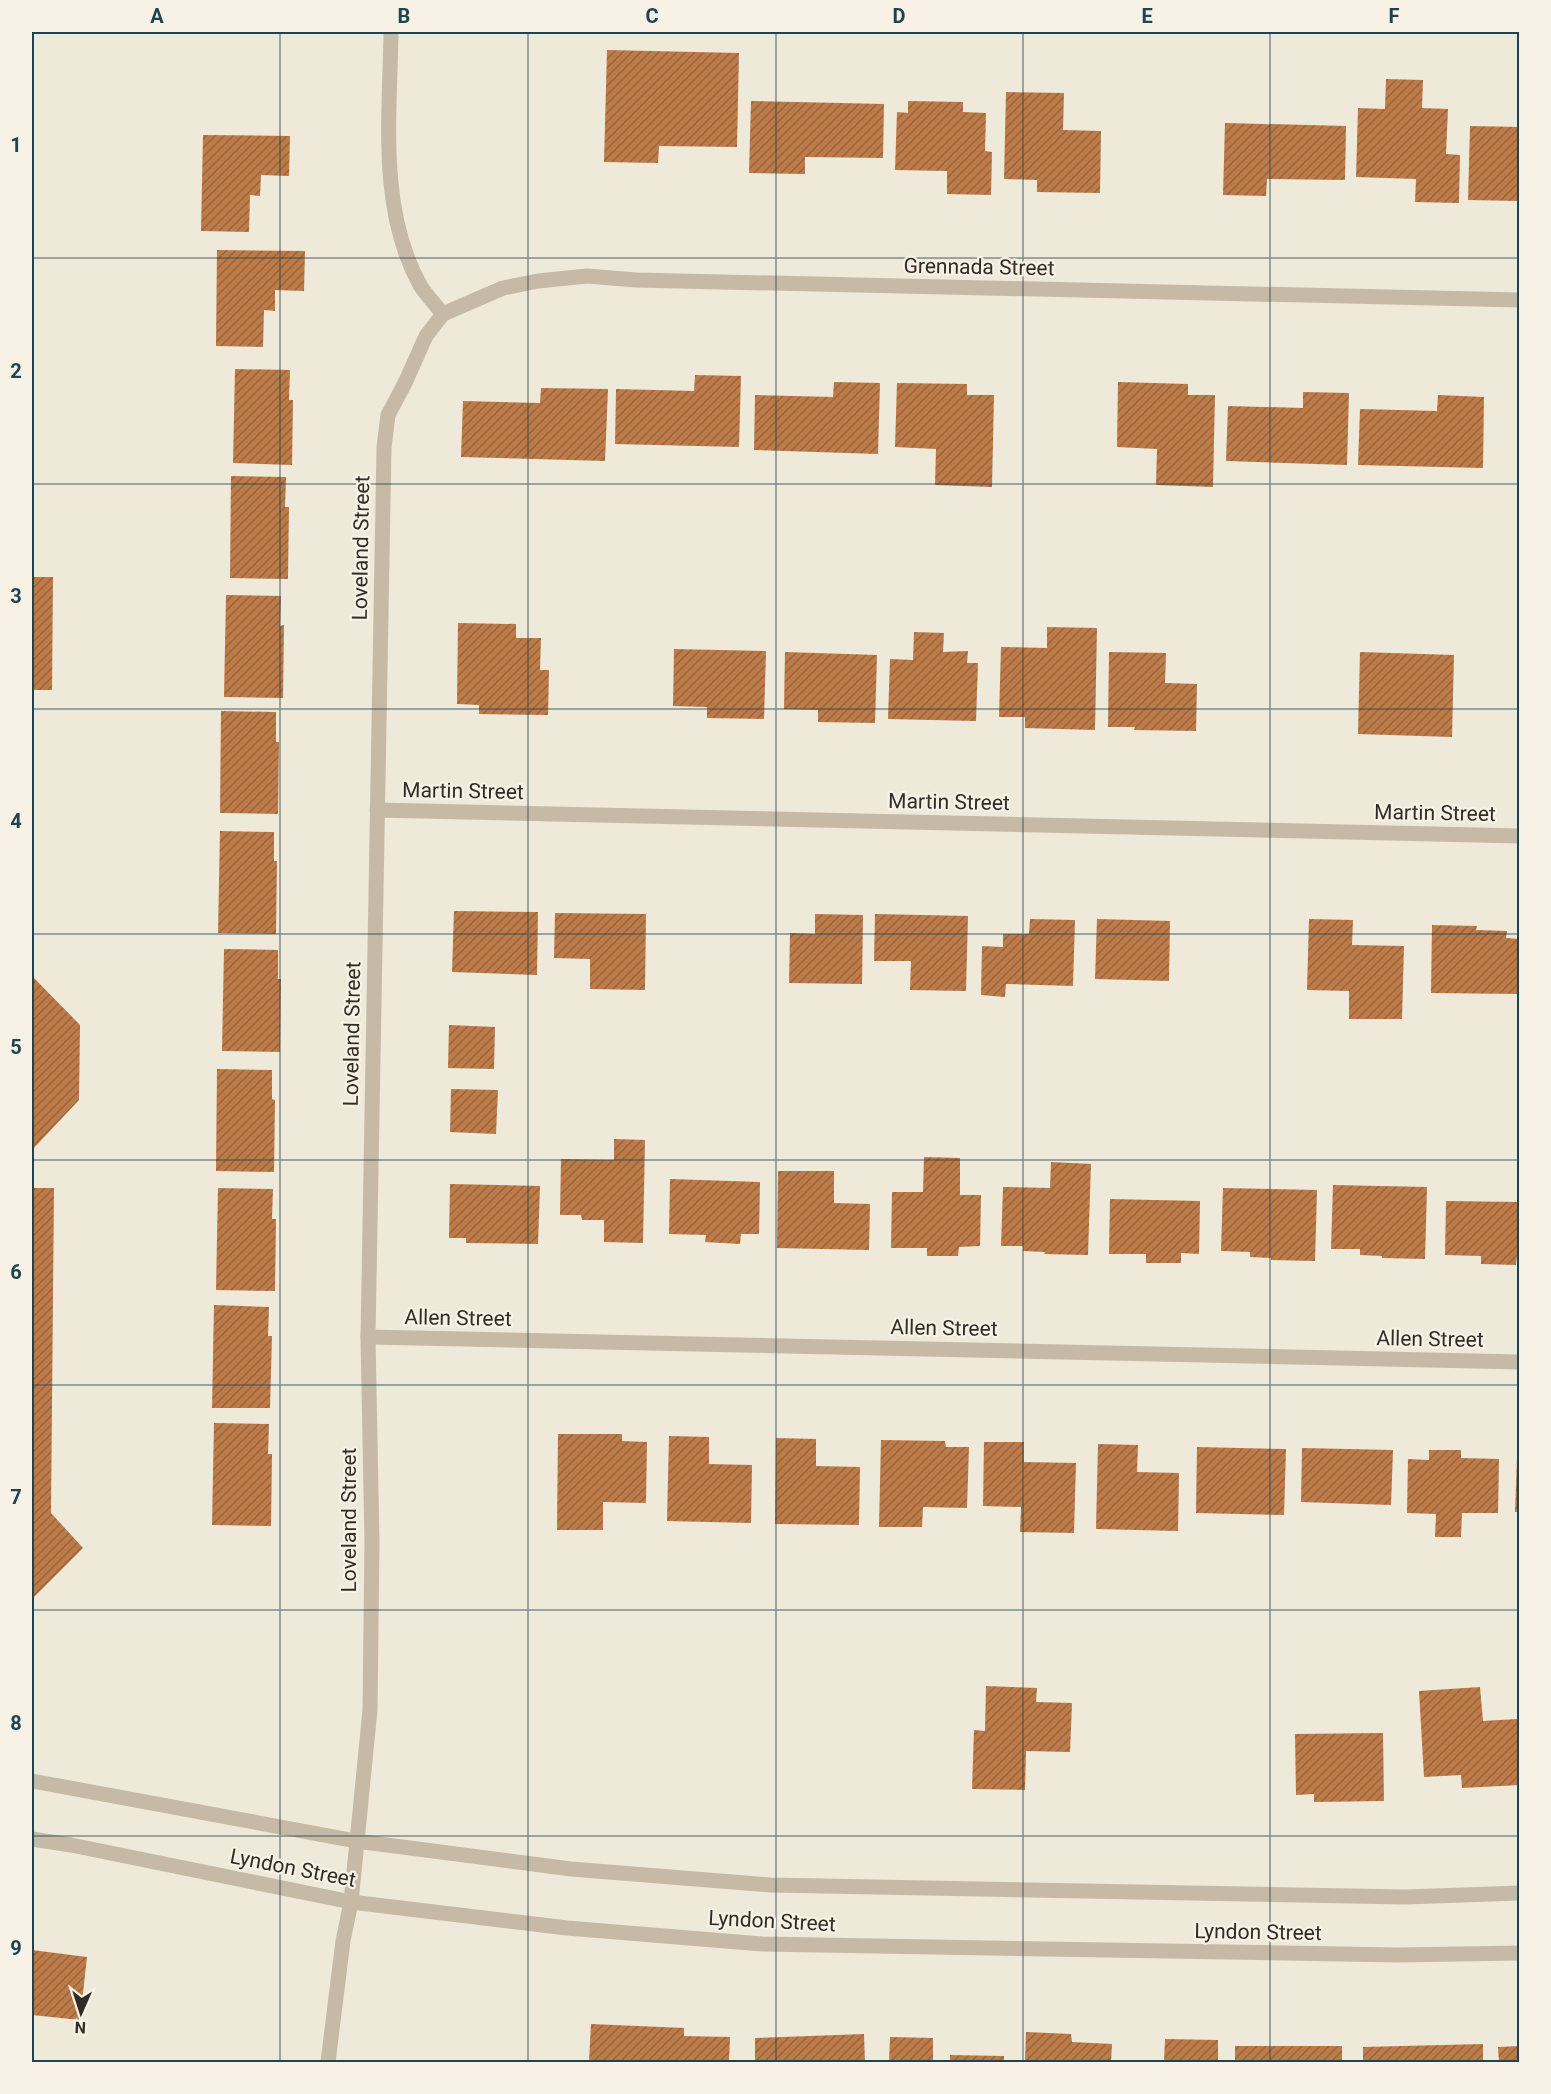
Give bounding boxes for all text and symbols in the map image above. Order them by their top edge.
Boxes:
text: A [150,4,164,28]
text: B [398,4,410,28]
text: C [645,4,659,28]
text: D [893,4,906,28]
text: E [1141,4,1153,28]
text: F [1389,4,1400,28]
text: 1 [10,133,22,157]
street label: Grennada Street [903,254,1055,280]
text: 2 [10,359,22,383]
street label: Loveland Street [348,475,374,621]
text: 3 [10,584,22,608]
street label: Martin Street [402,778,524,804]
street label: Martin Street [888,789,1010,815]
street label: Martin Street [1374,800,1496,826]
text: 4 [10,809,22,833]
street label: Loveland Street [339,961,365,1107]
text: 5 [10,1035,22,1059]
text: 6 [10,1260,22,1284]
street label: Allen Street [404,1305,512,1331]
street label: Allen Street [890,1315,998,1341]
street label: Allen Street [1376,1326,1484,1352]
street label: Loveland Street [337,1447,361,1592]
text: 7 [10,1485,22,1509]
text: 8 [10,1711,22,1735]
street label: Lyndon Street [228,1844,358,1892]
street label: Lyndon Street [708,1906,836,1936]
street label: Lyndon Street [1194,1919,1322,1945]
text: 9 [10,1936,22,1960]
north arrow [51,1983,111,2043]
text: N [74,2018,86,2037]

